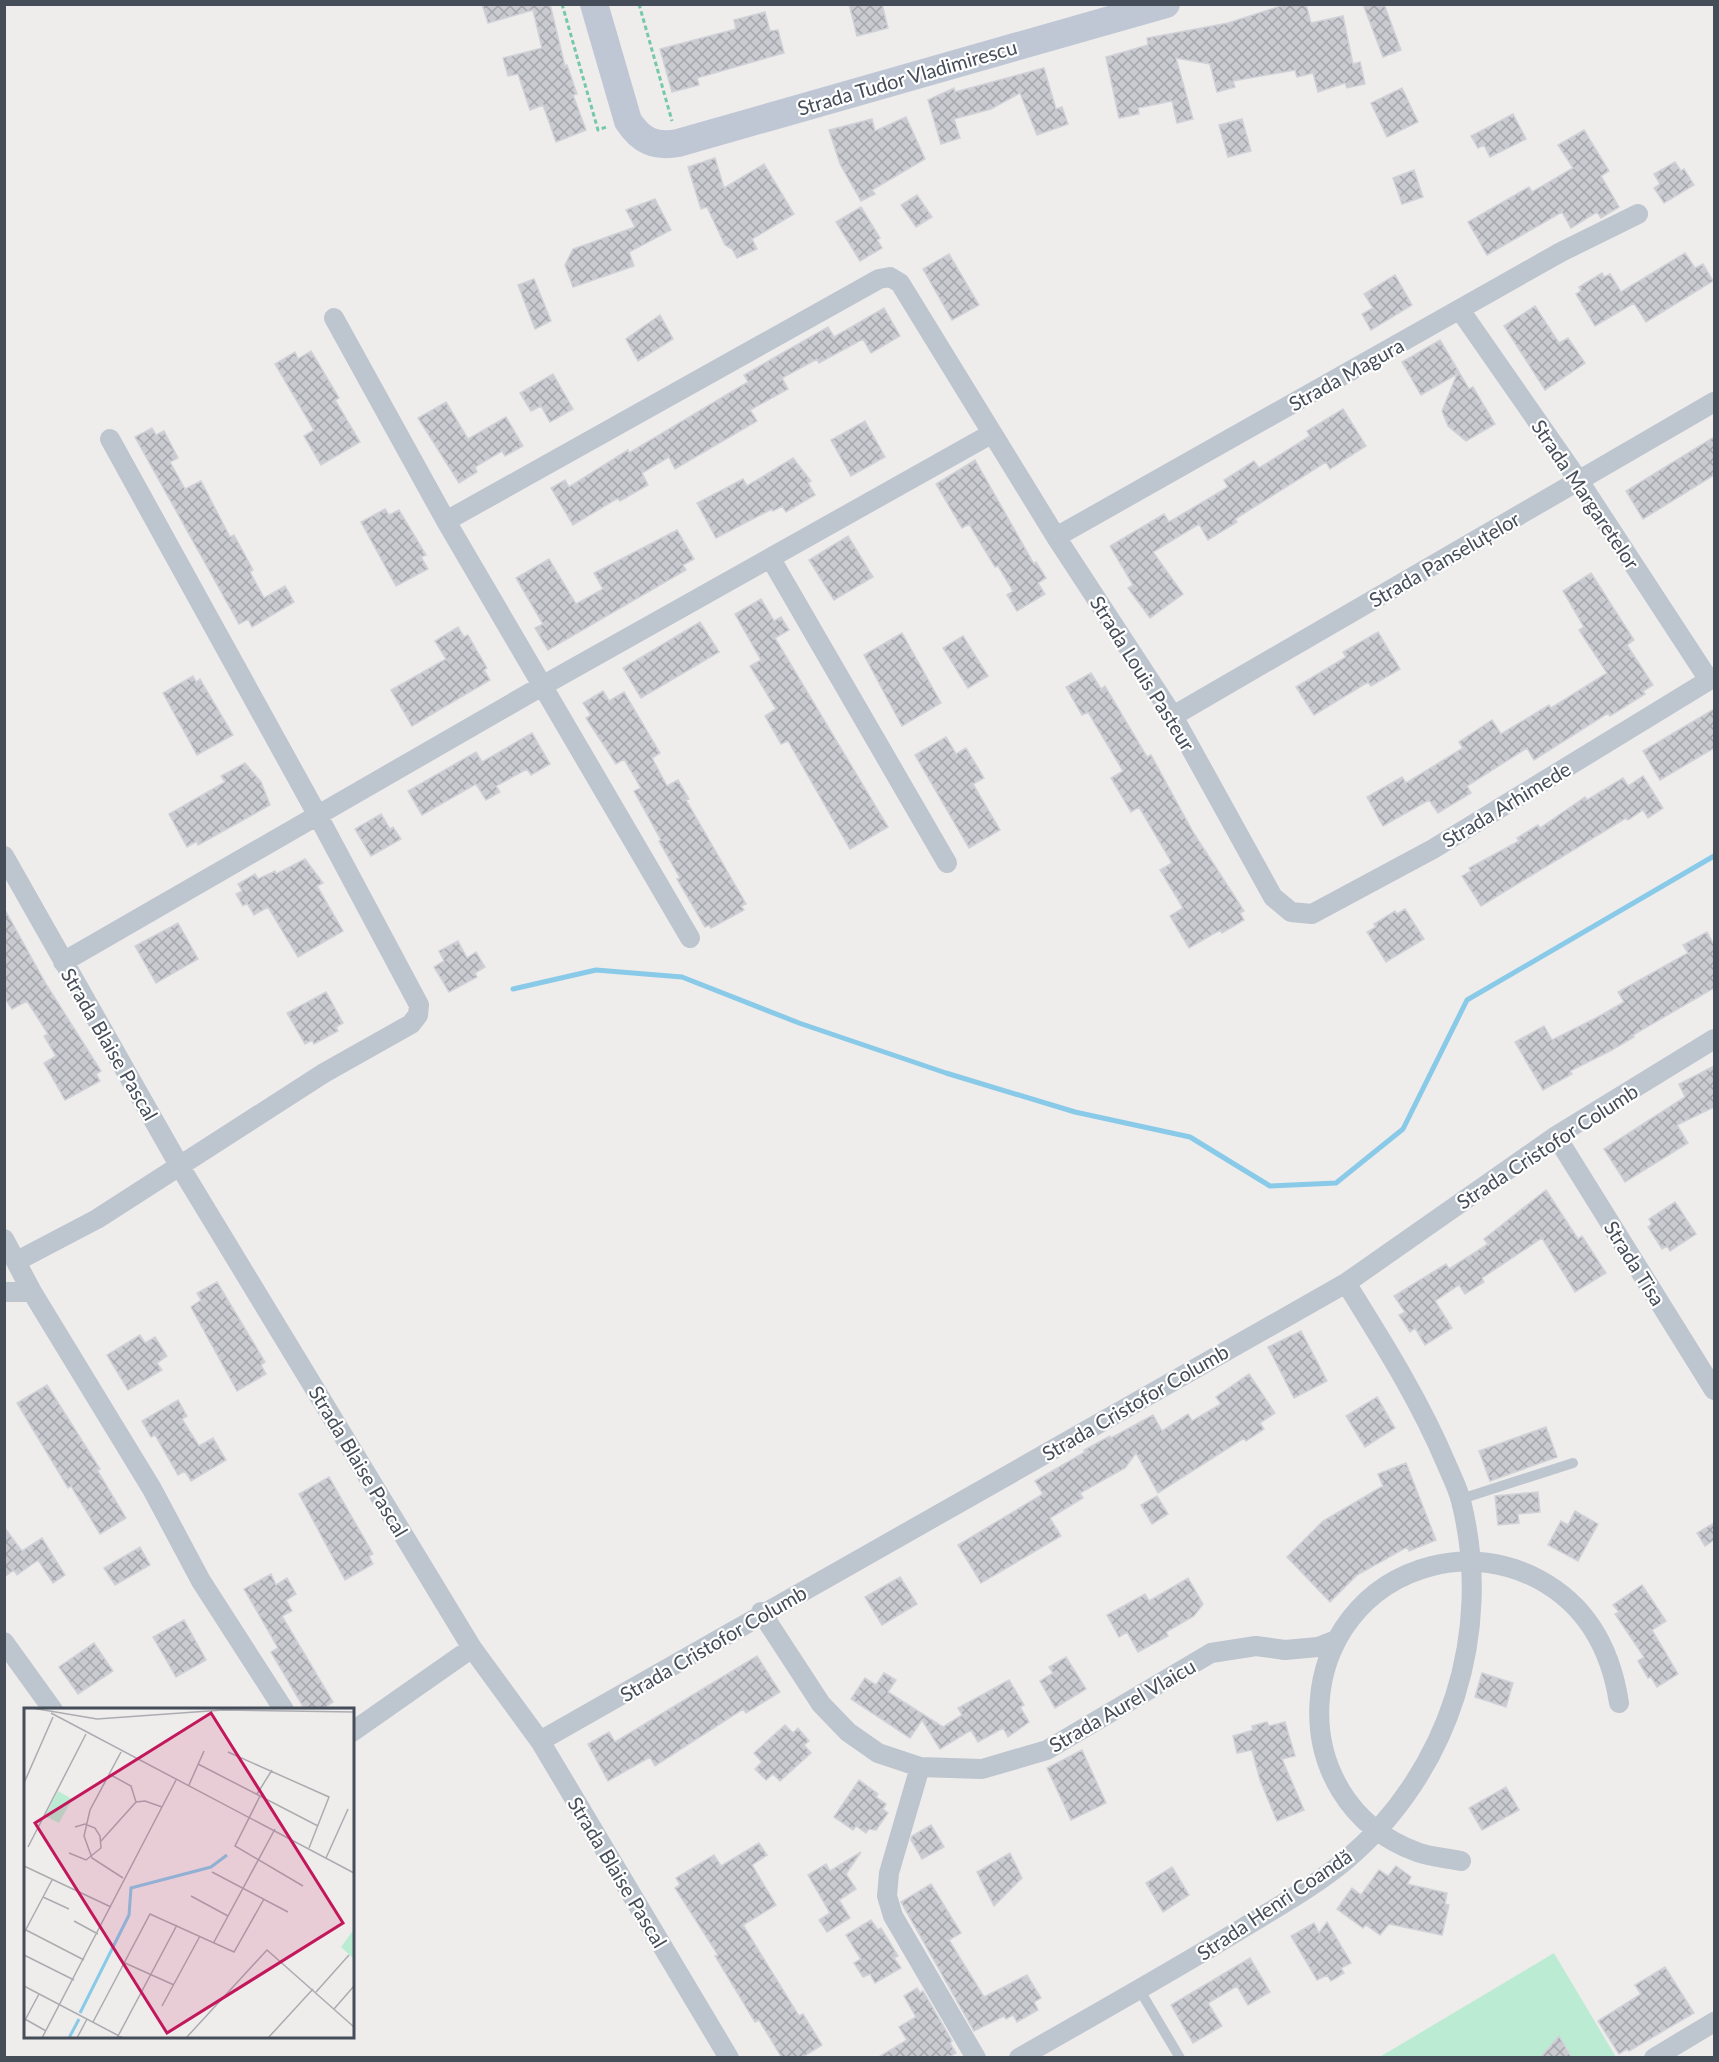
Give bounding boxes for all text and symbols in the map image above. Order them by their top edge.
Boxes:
street label: Strada Tudor Vladimirescu [795,34,1019,120]
street label: Strada Magura [1284,333,1408,415]
street label: Strada Margaretelor [1527,415,1645,574]
street label: Strada Panseluțelor [1364,506,1524,612]
street label: Strada Louis Pasteur [1086,591,1201,755]
street label: Strada Arhimede [1437,756,1575,852]
street label: Strada Blaise Pascal [57,964,163,1124]
street label: Strada Cristofor Columb [1452,1078,1642,1214]
street label: Strada Tisa [1600,1216,1670,1310]
street label: Strada Cristofor Columb [1038,1339,1232,1465]
street label: Strada Blaise Pascal [304,1381,414,1541]
street label: Strada Cristofor Columb [616,1580,810,1706]
street label: Strada Aurel Vlaicu [1045,1653,1199,1757]
inset map [24,1708,354,2038]
street label: Strada Blaise Pascal [563,1792,673,1952]
street label: Strada Henri Coandă [1192,1843,1356,1965]

